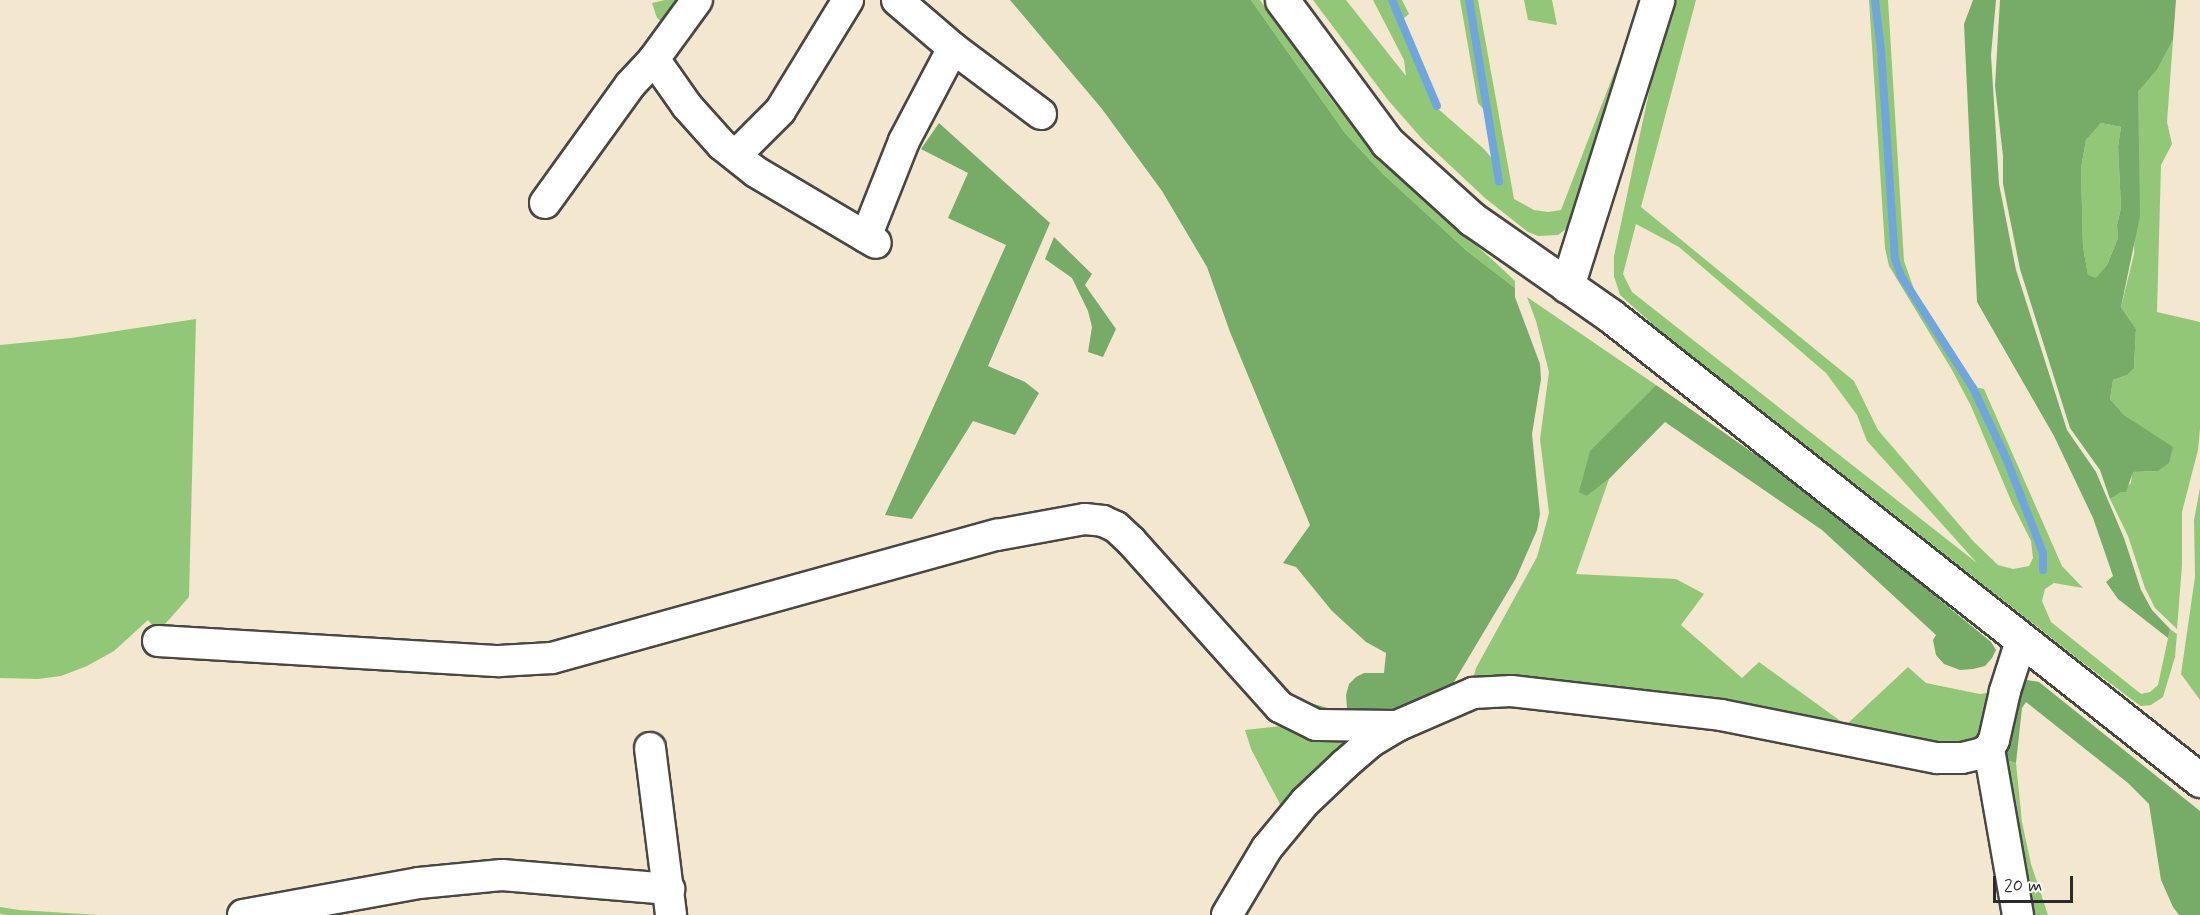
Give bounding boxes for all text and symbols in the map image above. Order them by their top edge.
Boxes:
scale bar [1996,864,2076,902]
text: 20 m [2004,874,2042,898]

